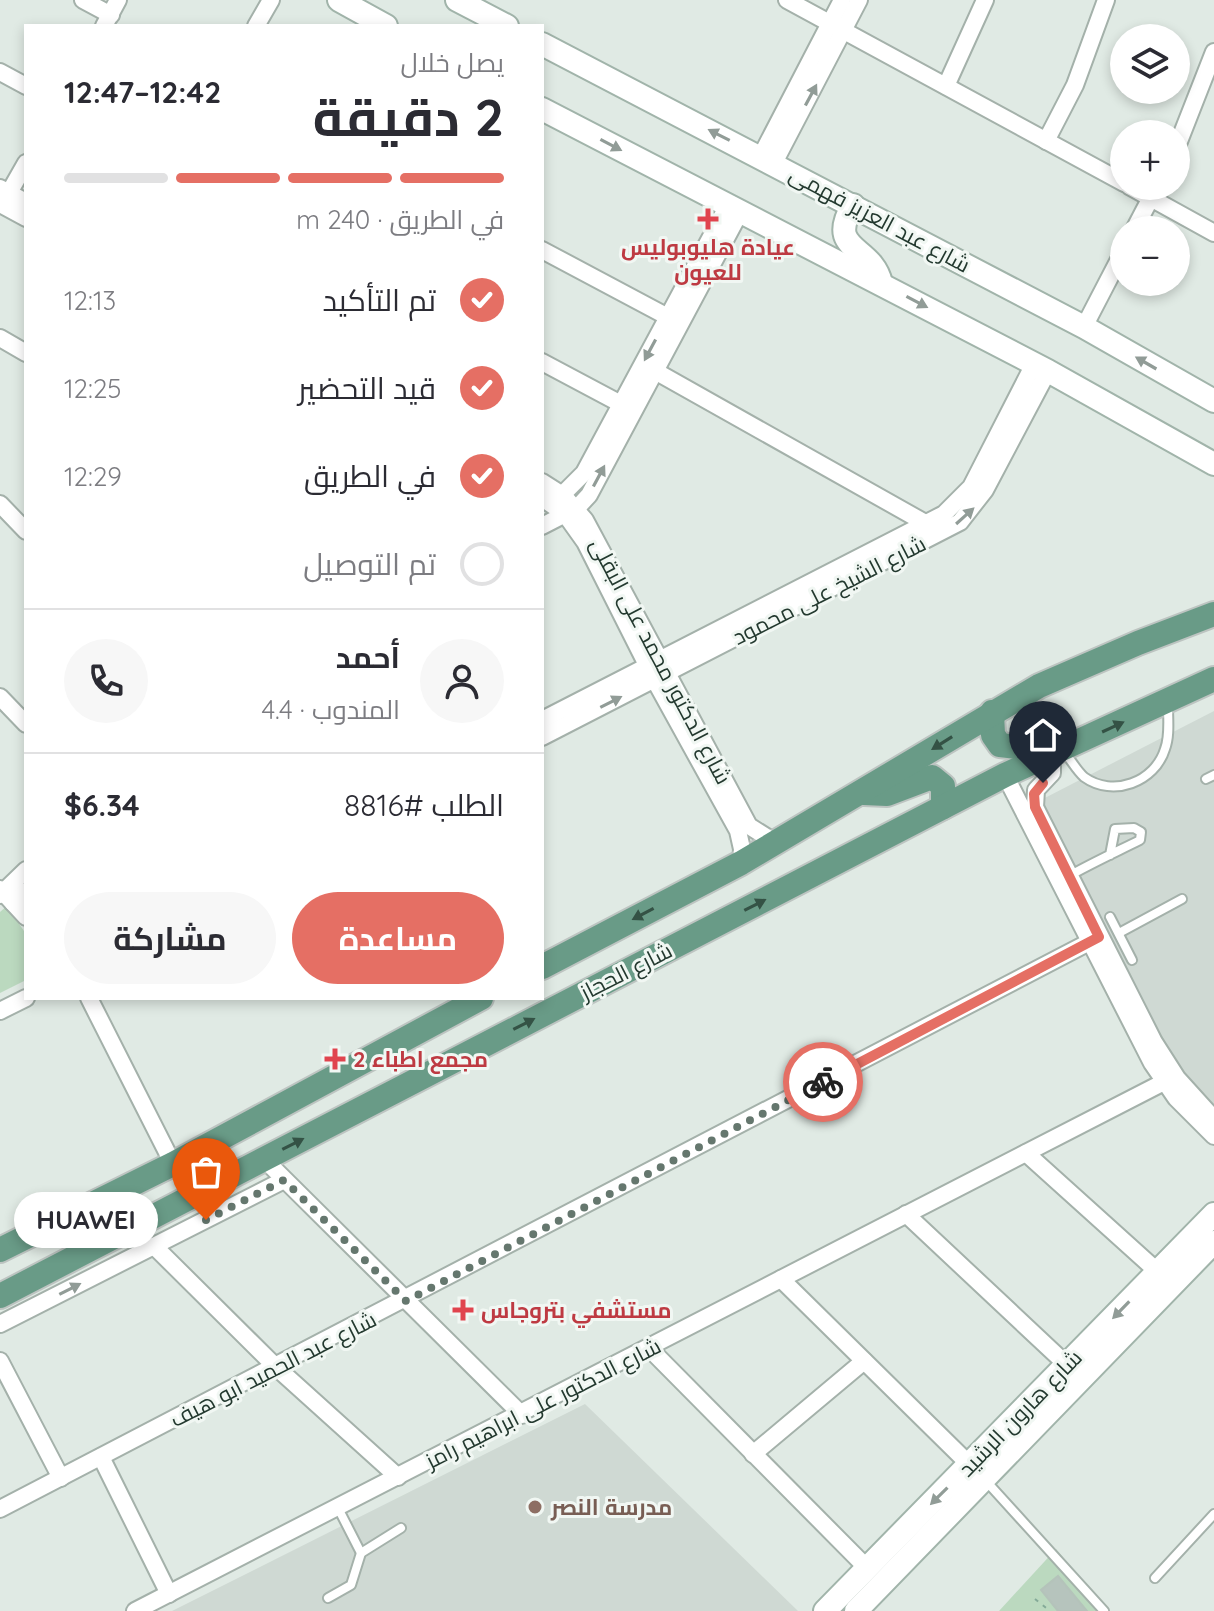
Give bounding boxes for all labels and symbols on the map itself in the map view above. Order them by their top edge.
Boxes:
one-way arrow [804,83,817,106]
one-way arrow [708,128,731,141]
one-way arrow [600,138,622,152]
street label: شارع عبد العزيز فهمى [784,159,975,279]
marker: عيادة هليوبوليس للعيون [697,208,719,230]
place label: عيادة هليوبوليس للعيون [621,233,795,286]
one-way arrow [906,296,929,309]
one-way arrow [644,338,657,361]
one-way arrow [1135,356,1157,370]
one-way arrow [592,465,605,488]
one-way arrow [955,507,975,525]
street label: شارع الشيخ على محمود [728,529,931,652]
street label: شارع الدكتور محمد على البقلى [583,533,738,789]
one-way arrow [600,695,623,708]
pin [1009,701,1077,783]
one-way arrow [1101,720,1125,734]
one-way arrow [931,735,952,750]
one-way arrow [743,898,766,911]
one-way arrow [632,907,655,920]
street label: شارع الحجاز [574,936,677,1008]
one-way arrow [512,1018,535,1031]
courier [783,1042,863,1122]
place label: مجمع اطباء 2 [353,1045,488,1074]
marker: مجمع اطباء 2 [324,1048,346,1070]
one-way arrow [281,1137,304,1150]
pin [172,1138,240,1220]
callout: HUAWEI [14,1192,158,1248]
one-way arrow [58,1282,81,1295]
place label: مستشفي بتروجاس [481,1296,672,1328]
marker: مستشفي بتروجاس [452,1299,474,1321]
one-way arrow [1112,1300,1130,1319]
street label: شارع عبد الحميد ابو هيف [165,1305,381,1434]
street label: شارع الدكتور على ابراهيم رامز [419,1331,666,1477]
street label: شارع هارون الرشيد [952,1344,1088,1483]
one-way arrow [930,1486,949,1505]
place label: مدرسة النصر [550,1493,672,1521]
marker: مدرسة النصر [526,1498,544,1516]

